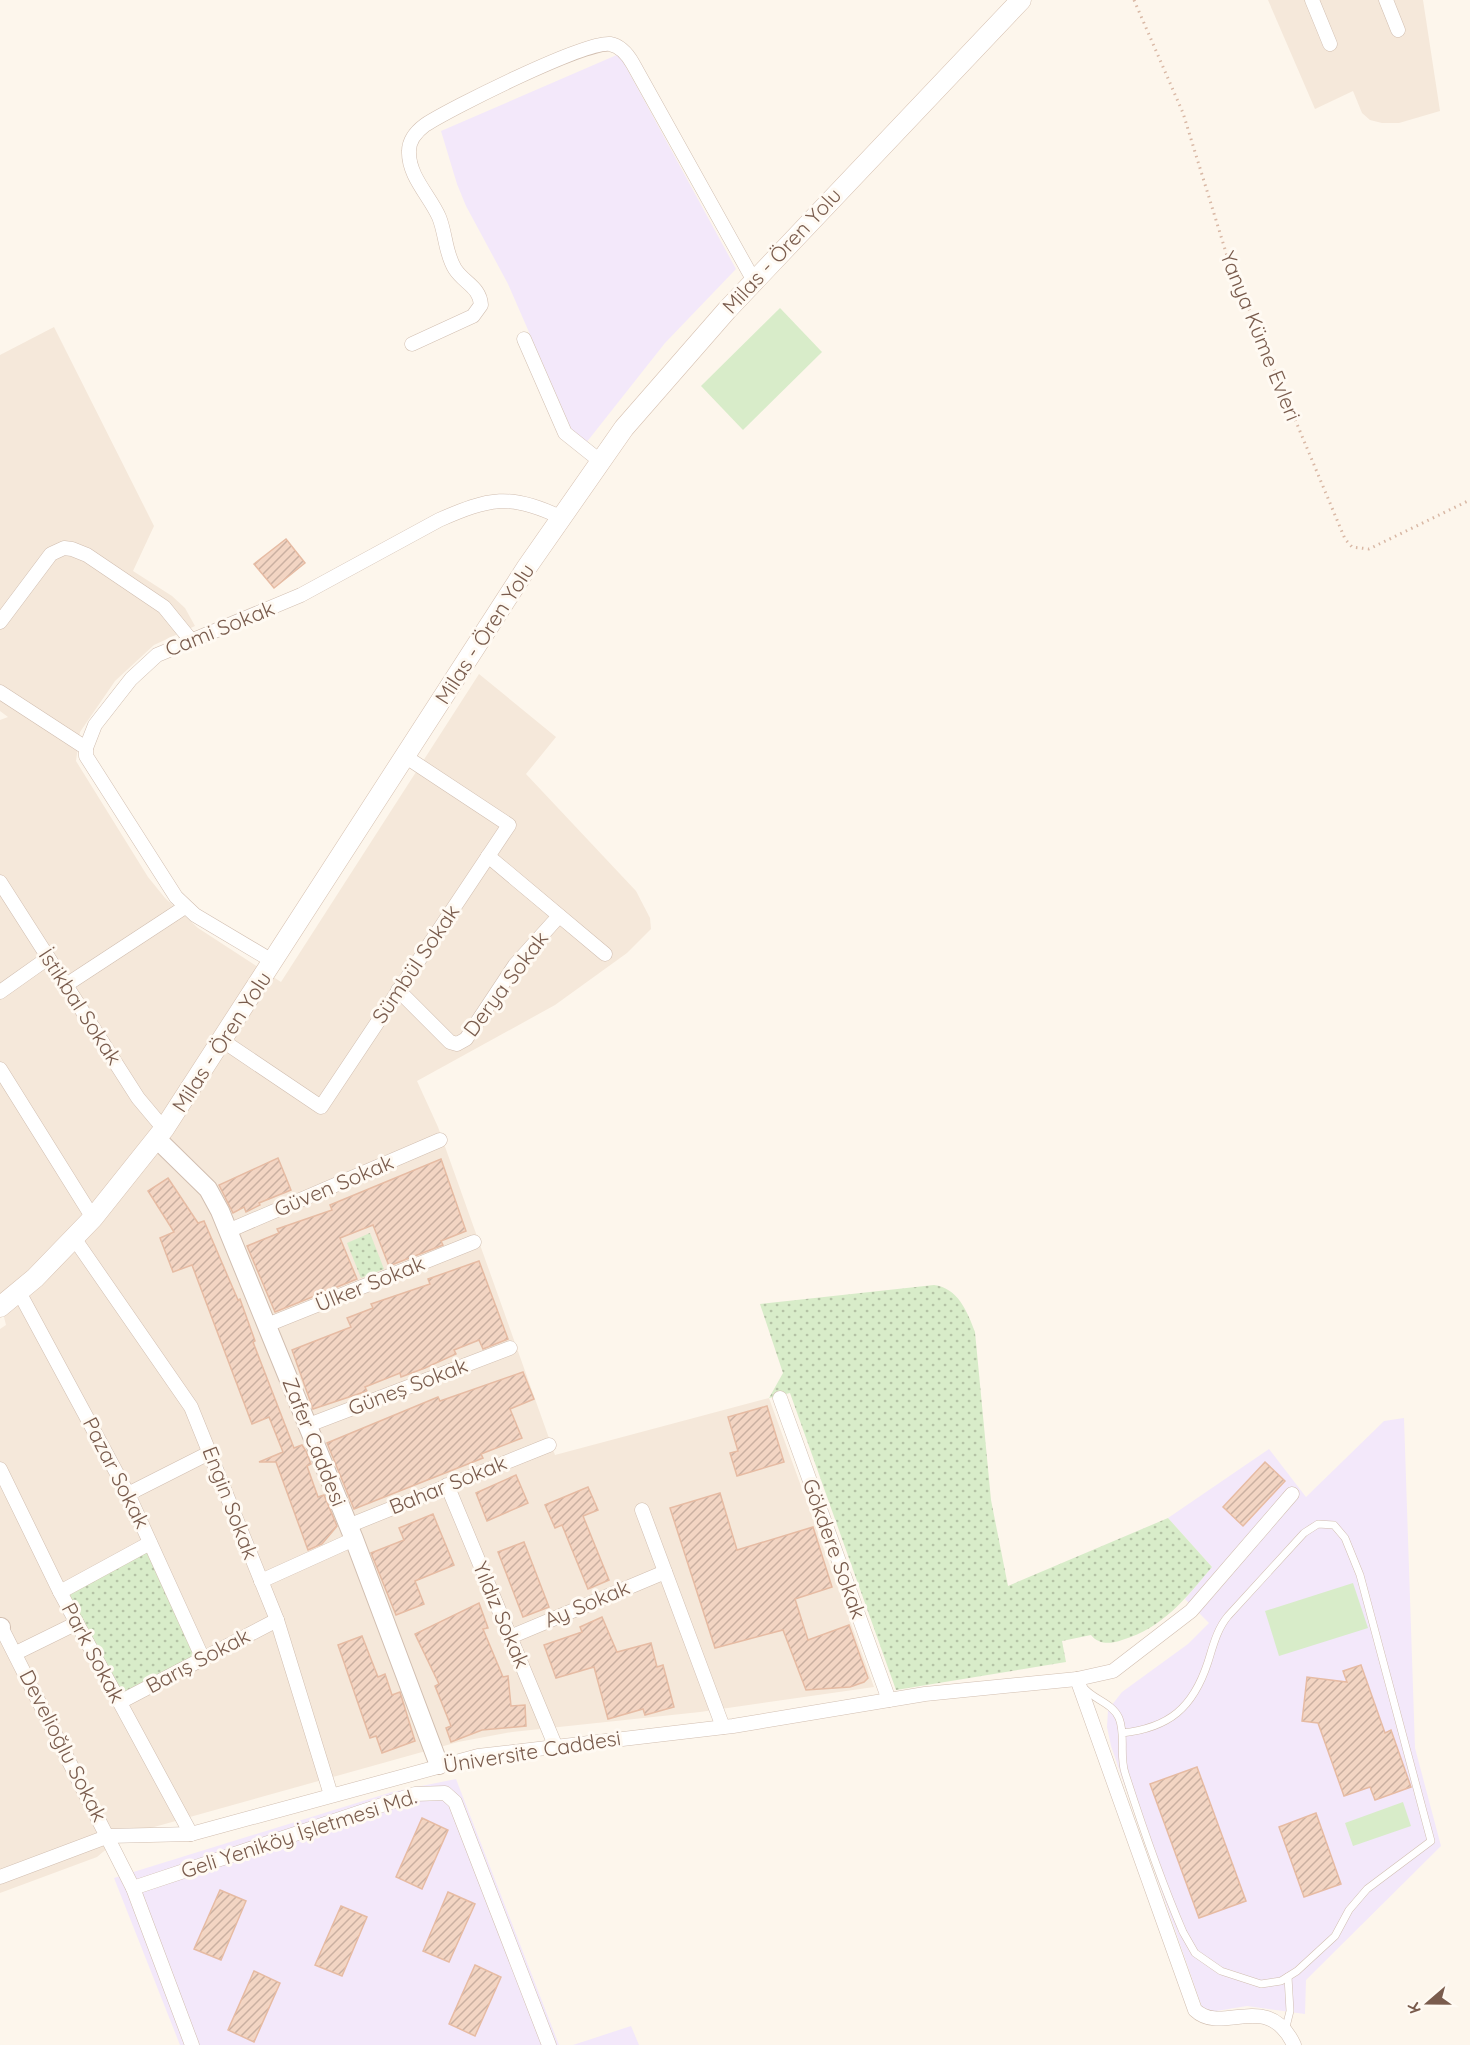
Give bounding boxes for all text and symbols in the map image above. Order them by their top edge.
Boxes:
street label: Milas - Ören Yolu [716,182,846,319]
street label: Yanya Küme Evleri [1215,247,1307,424]
street label: Milas - Ören Yolu [429,558,539,709]
street label: Cami Sokak [161,594,278,662]
street label: Sümbül Sokak [366,899,464,1028]
street label: Derya Sokak [457,926,553,1041]
street label: İstikbal Sokak [34,943,128,1070]
street label: Milas - Ören Yolu [166,966,276,1117]
street label: Güven Sokak [270,1148,397,1222]
street label: Ülker Sokak [311,1249,428,1317]
street label: Güneş Sokak [344,1351,471,1421]
street label: Zafer Caddesi [277,1373,353,1510]
street label: Pazar Sokak [78,1413,156,1533]
street label: Engin Sokak [197,1442,264,1563]
street label: Bahar Sokak [385,1449,510,1519]
street label: Gökdere Sokak [798,1475,872,1622]
street label: Yıldız Sokak [468,1557,536,1672]
street label: Ay Sokak [540,1573,633,1633]
street label: Park Sokak [57,1598,131,1707]
street label: Barış Sokak [141,1622,254,1698]
street label: Develioğlu Sokak [14,1665,113,1826]
street label: Üniversite Caddesi [441,1724,623,1778]
street label: Geli Yeniköy İşletmesi Md. [178,1783,420,1883]
north arrow [1398,1973,1458,2033]
text: K [1403,2000,1425,2016]

